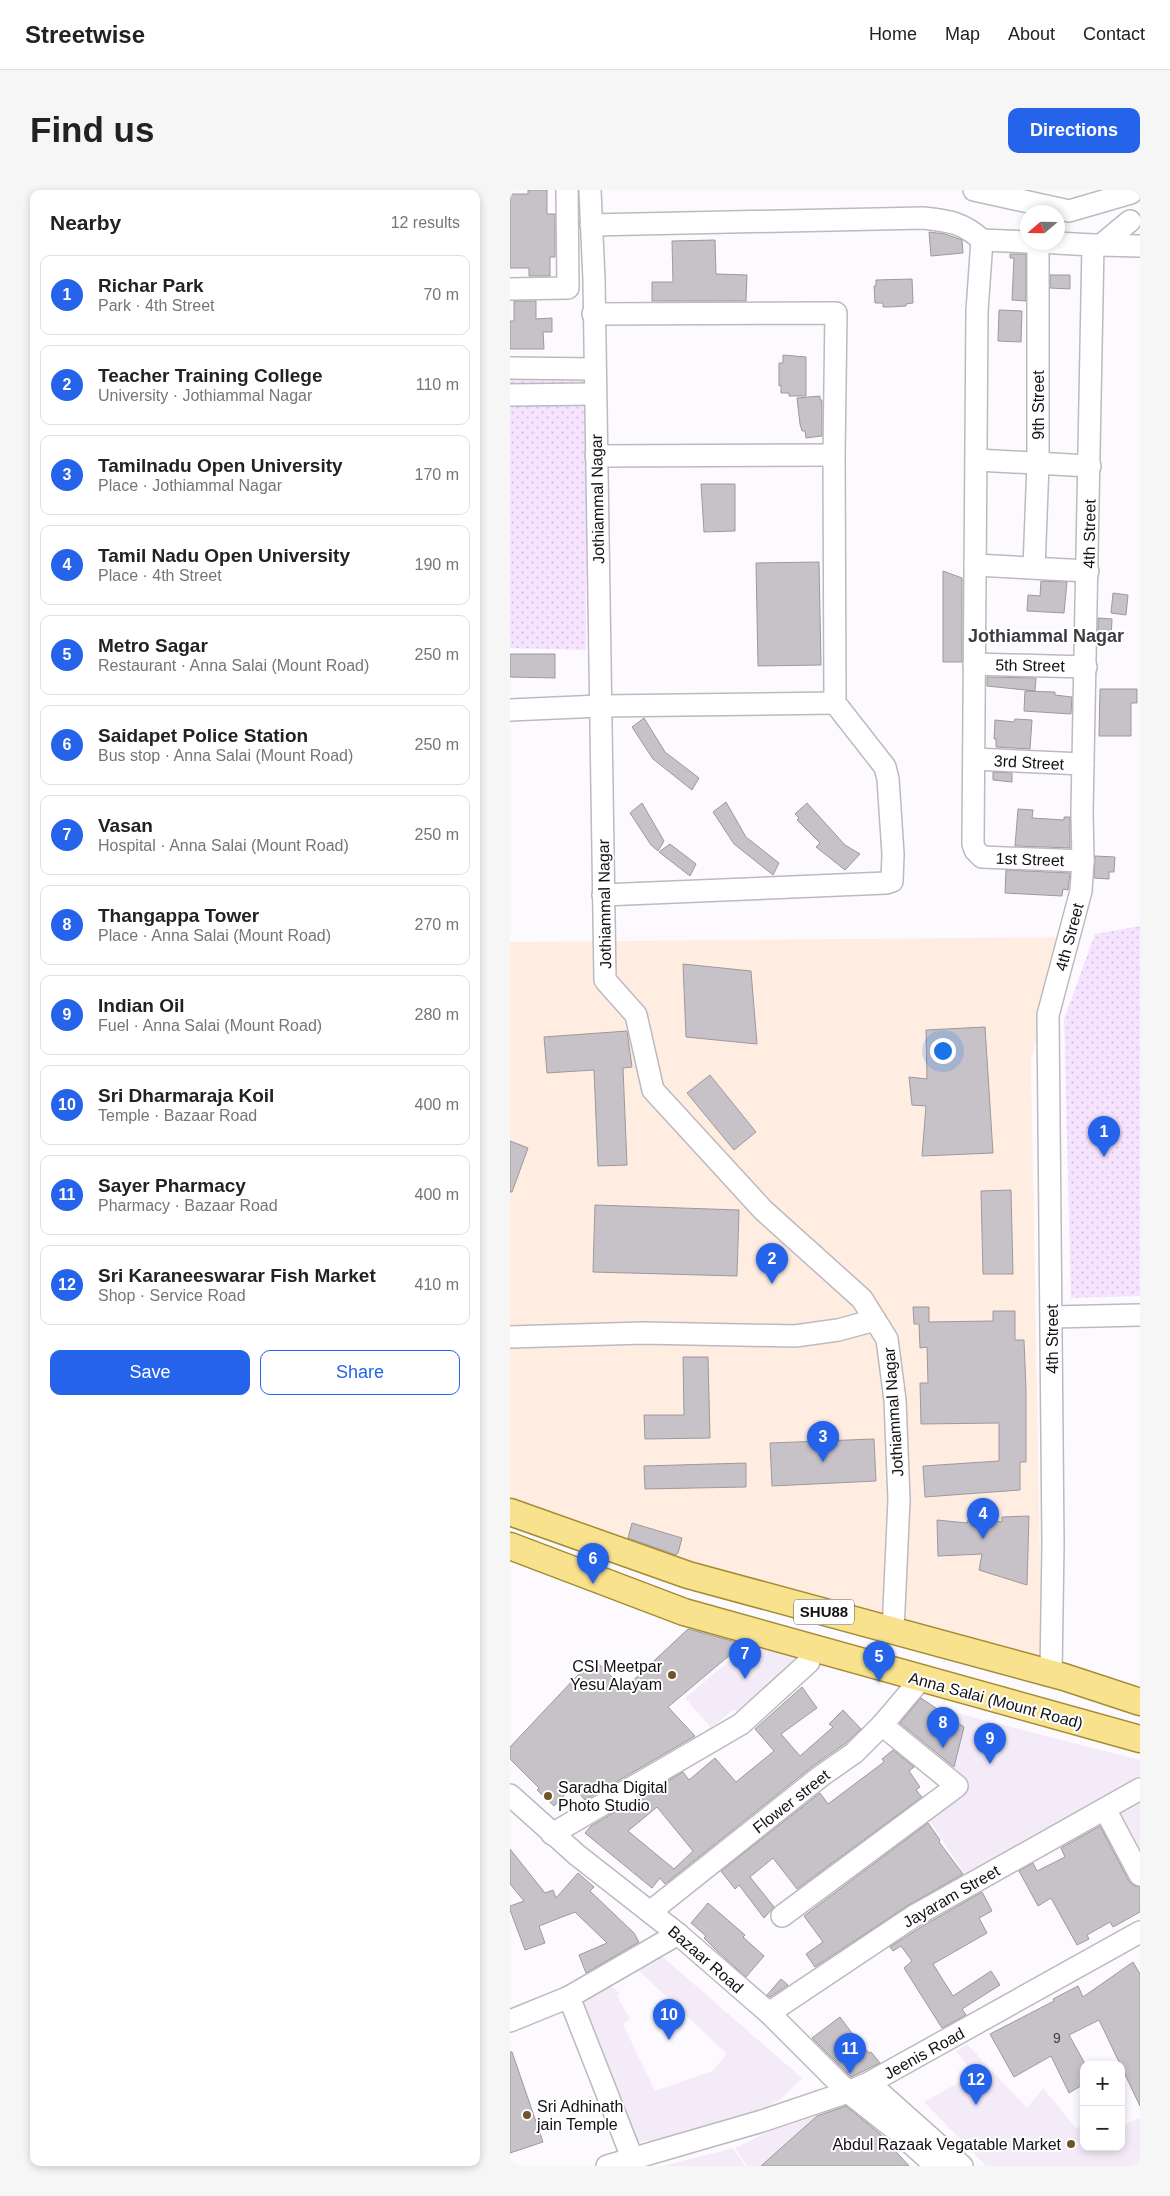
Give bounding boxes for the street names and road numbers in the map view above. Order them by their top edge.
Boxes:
street label: 9th Street [1030,370,1047,440]
street label: Jothiammal Nagar [588,433,607,564]
street label: 4th Street [1080,499,1099,569]
street label: 5th Street [995,656,1065,675]
street label: 3rd Street [993,752,1065,773]
street label: Jothiammal Nagar [595,838,614,969]
street label: 1st Street [995,850,1065,869]
street label: 4th Street [1052,901,1087,973]
street label: 4th Street [1044,1304,1061,1374]
street label: Jothiammal Nagar [880,1346,907,1477]
road number: SHU88 [794,1600,854,1624]
street label: Anna Salai (Mount Road) [907,1669,1085,1732]
street label: Flower street [750,1766,833,1837]
street label: Jayaram Street [900,1862,1003,1931]
street label: Bazaar Road [665,1922,746,1996]
street label: Jeenis Road [881,2024,967,2082]

